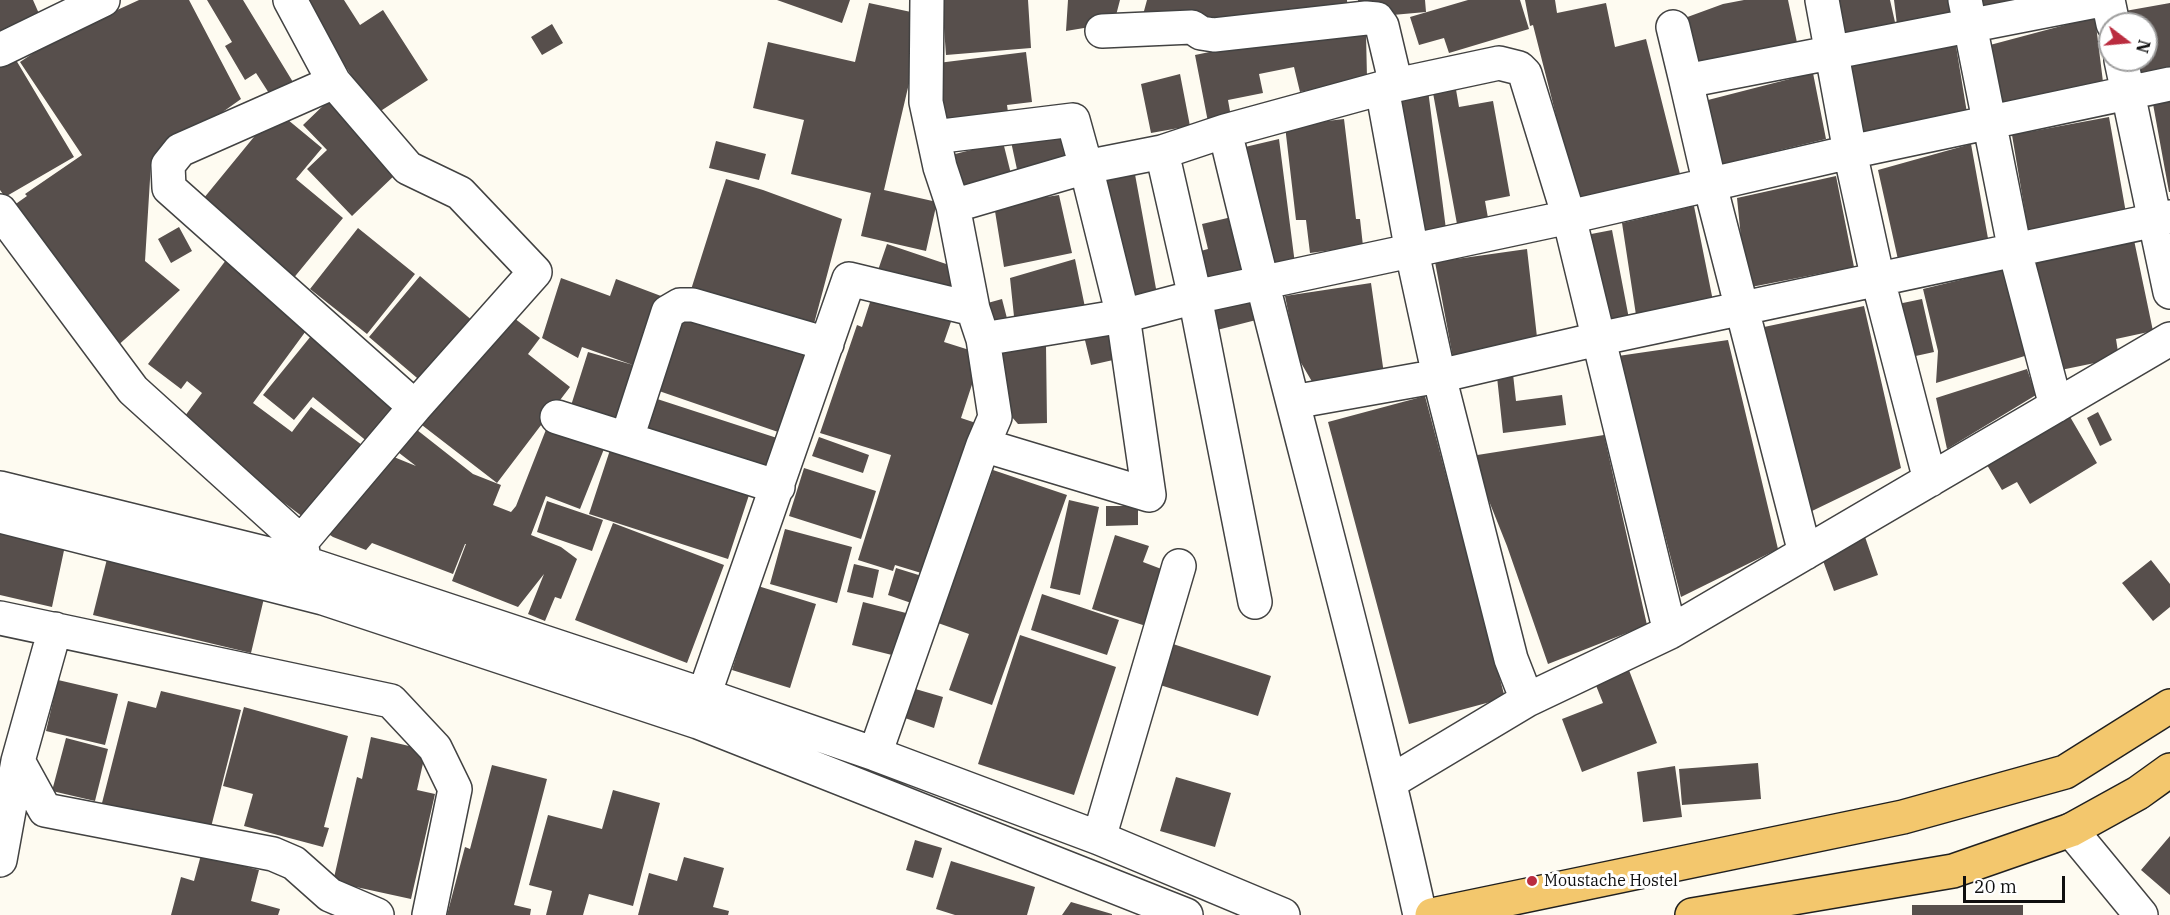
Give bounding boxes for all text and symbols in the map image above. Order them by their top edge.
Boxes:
north arrow [2098,12,2158,72]
text: N [2132,38,2155,55]
scale bar [1966,864,2068,902]
place label: Moustache Hostel [1544,871,1678,891]
marker: Moustache Hostel [1525,874,1539,888]
text: 20 m [1974,875,2017,898]

